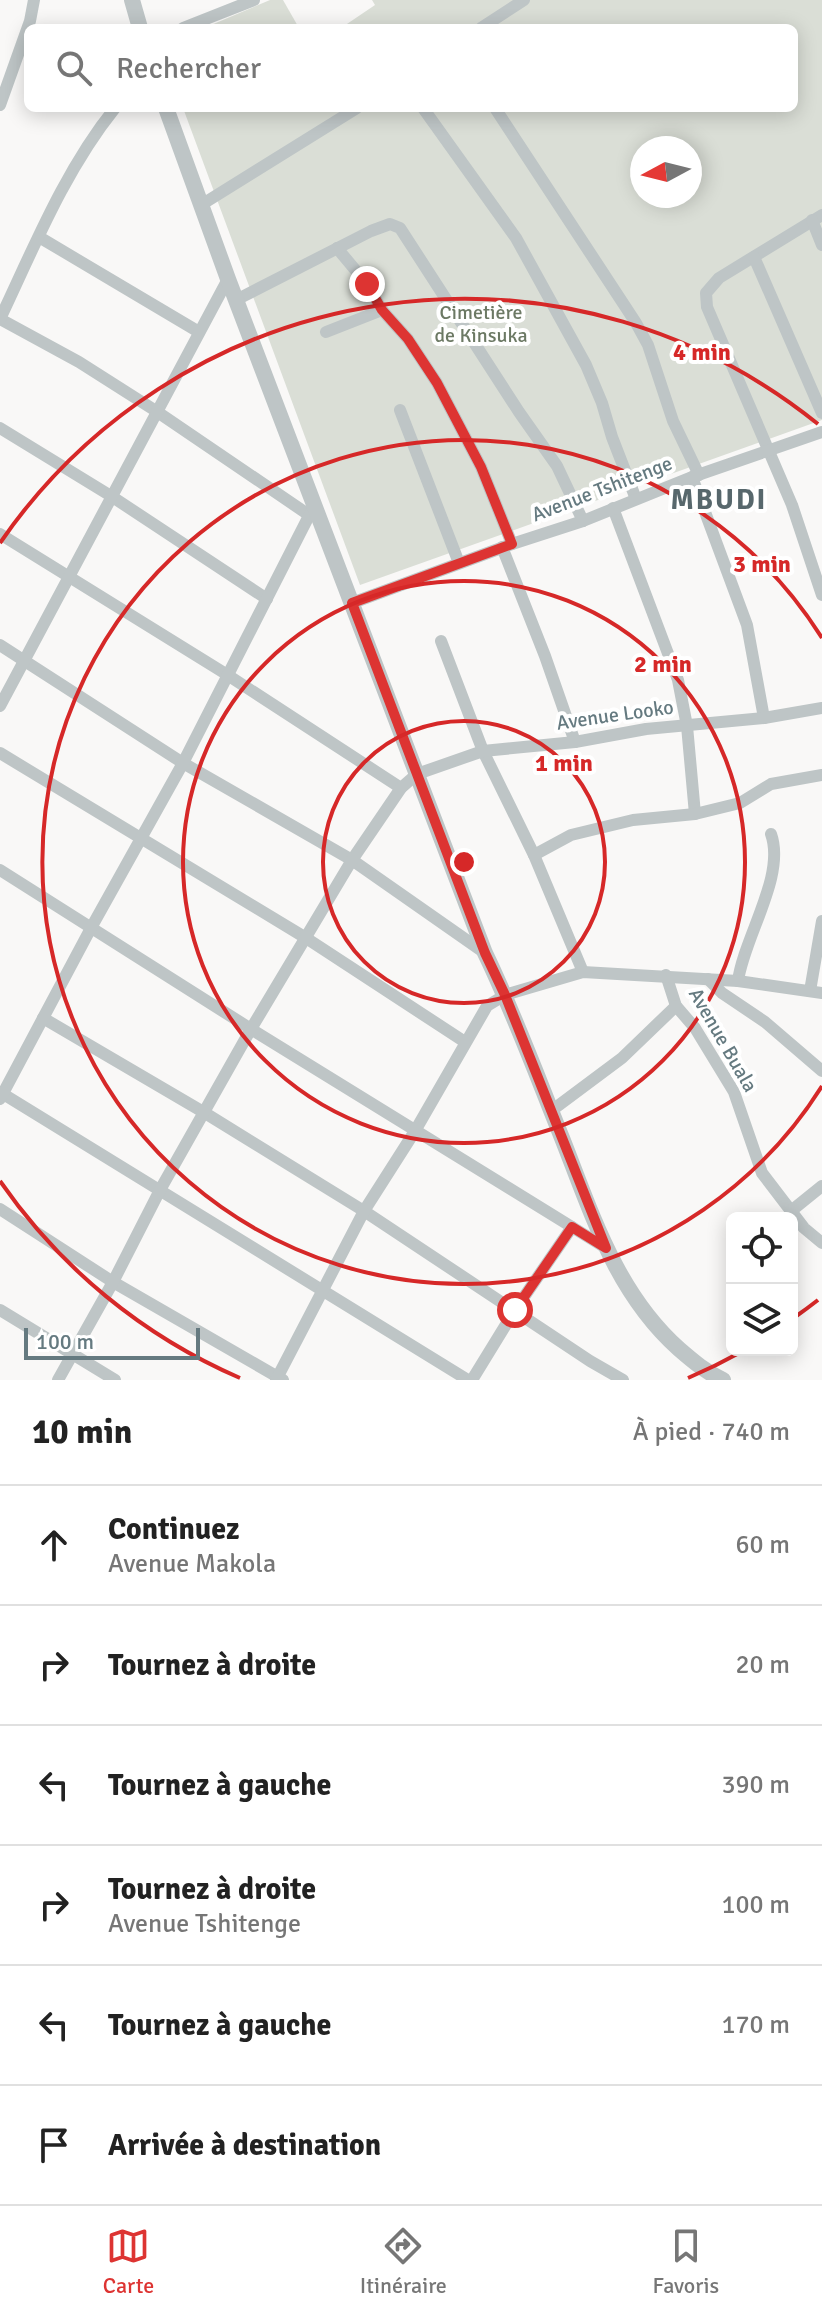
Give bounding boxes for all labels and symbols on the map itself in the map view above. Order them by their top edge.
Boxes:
north arrow [630,136,702,208]
route end [349,266,385,302]
park label: Cimetière de Kinsuka [434,300,528,348]
text: 4 min [673,337,731,367]
street label: Avenue Tshitenge [528,451,676,527]
district label: MBUDI [671,483,767,517]
text: 3 min [733,549,791,579]
text: 2 min [634,649,692,679]
street label: Avenue Looko [555,694,675,736]
text: 1 min [535,748,593,778]
centre of rings [450,848,478,876]
street label: Avenue Buala [683,983,763,1097]
route start [497,1292,533,1328]
scale bar [24,1324,200,1360]

